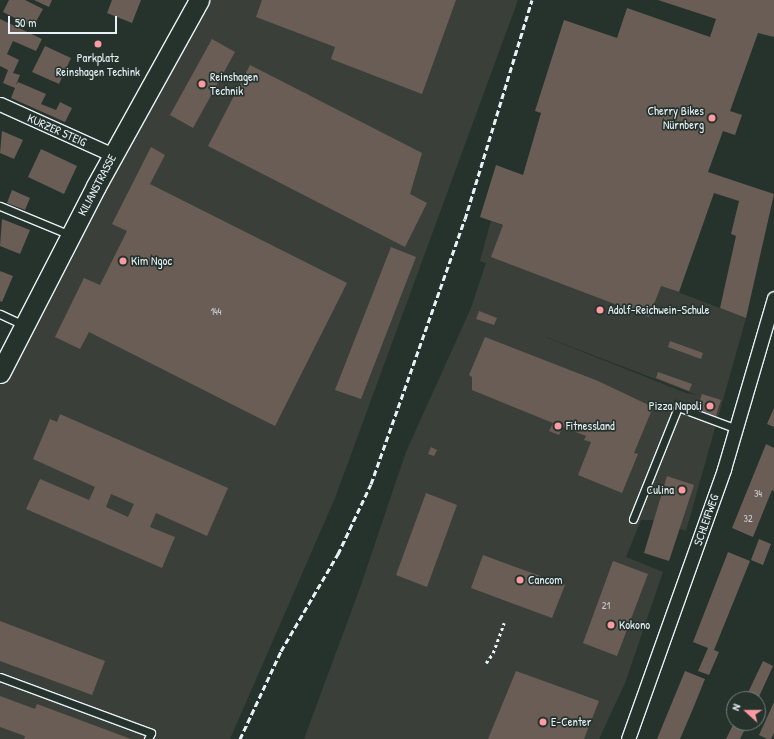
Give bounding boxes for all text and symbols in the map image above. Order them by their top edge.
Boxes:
scale bar [10,8,119,34]
text: 50 m [15,14,36,31]
marker: Parkplatz Reinshagen Techink [93,39,103,49]
place label: Parkplatz Reinshagen Techink [56,51,140,79]
place label: Reinshagen Technik [210,70,258,98]
marker: Reinshagen Technik [197,79,207,89]
place label: Cherry Bikes Nürnberg [647,104,704,132]
street label: KURZER STEIG [25,111,89,149]
marker: Cherry Bikes Nürnberg [707,113,717,123]
street label: KILIANSTRASSE [75,152,119,218]
place label: Kim Ngoc [131,254,172,268]
marker: Kim Ngoc [118,256,128,266]
place label: Adolf-Reichwein-Schule [608,303,710,317]
marker: Adolf-Reichwein-Schule [595,305,605,315]
house number: 144 [210,306,222,318]
place label: Pizza Napoli [649,399,702,413]
marker: Pizza Napoli [705,401,715,411]
place label: Fitnessland [566,419,615,433]
marker: Fitnessland [553,421,563,431]
place label: Culina [647,483,674,497]
marker: Culina [677,485,687,495]
house number: 34 [754,488,762,500]
street label: SCHLEIFWEG [691,492,721,548]
house number: 32 [743,513,753,525]
place label: Cancom [528,573,562,587]
marker: Cancom [515,575,525,585]
house number: 21 [602,600,610,612]
place label: Kokono [619,618,650,632]
marker: Kokono [606,620,616,630]
north arrow [726,691,766,731]
text: N [728,702,743,712]
place label: E-Center [551,715,591,729]
marker: E-Center [538,717,548,727]

